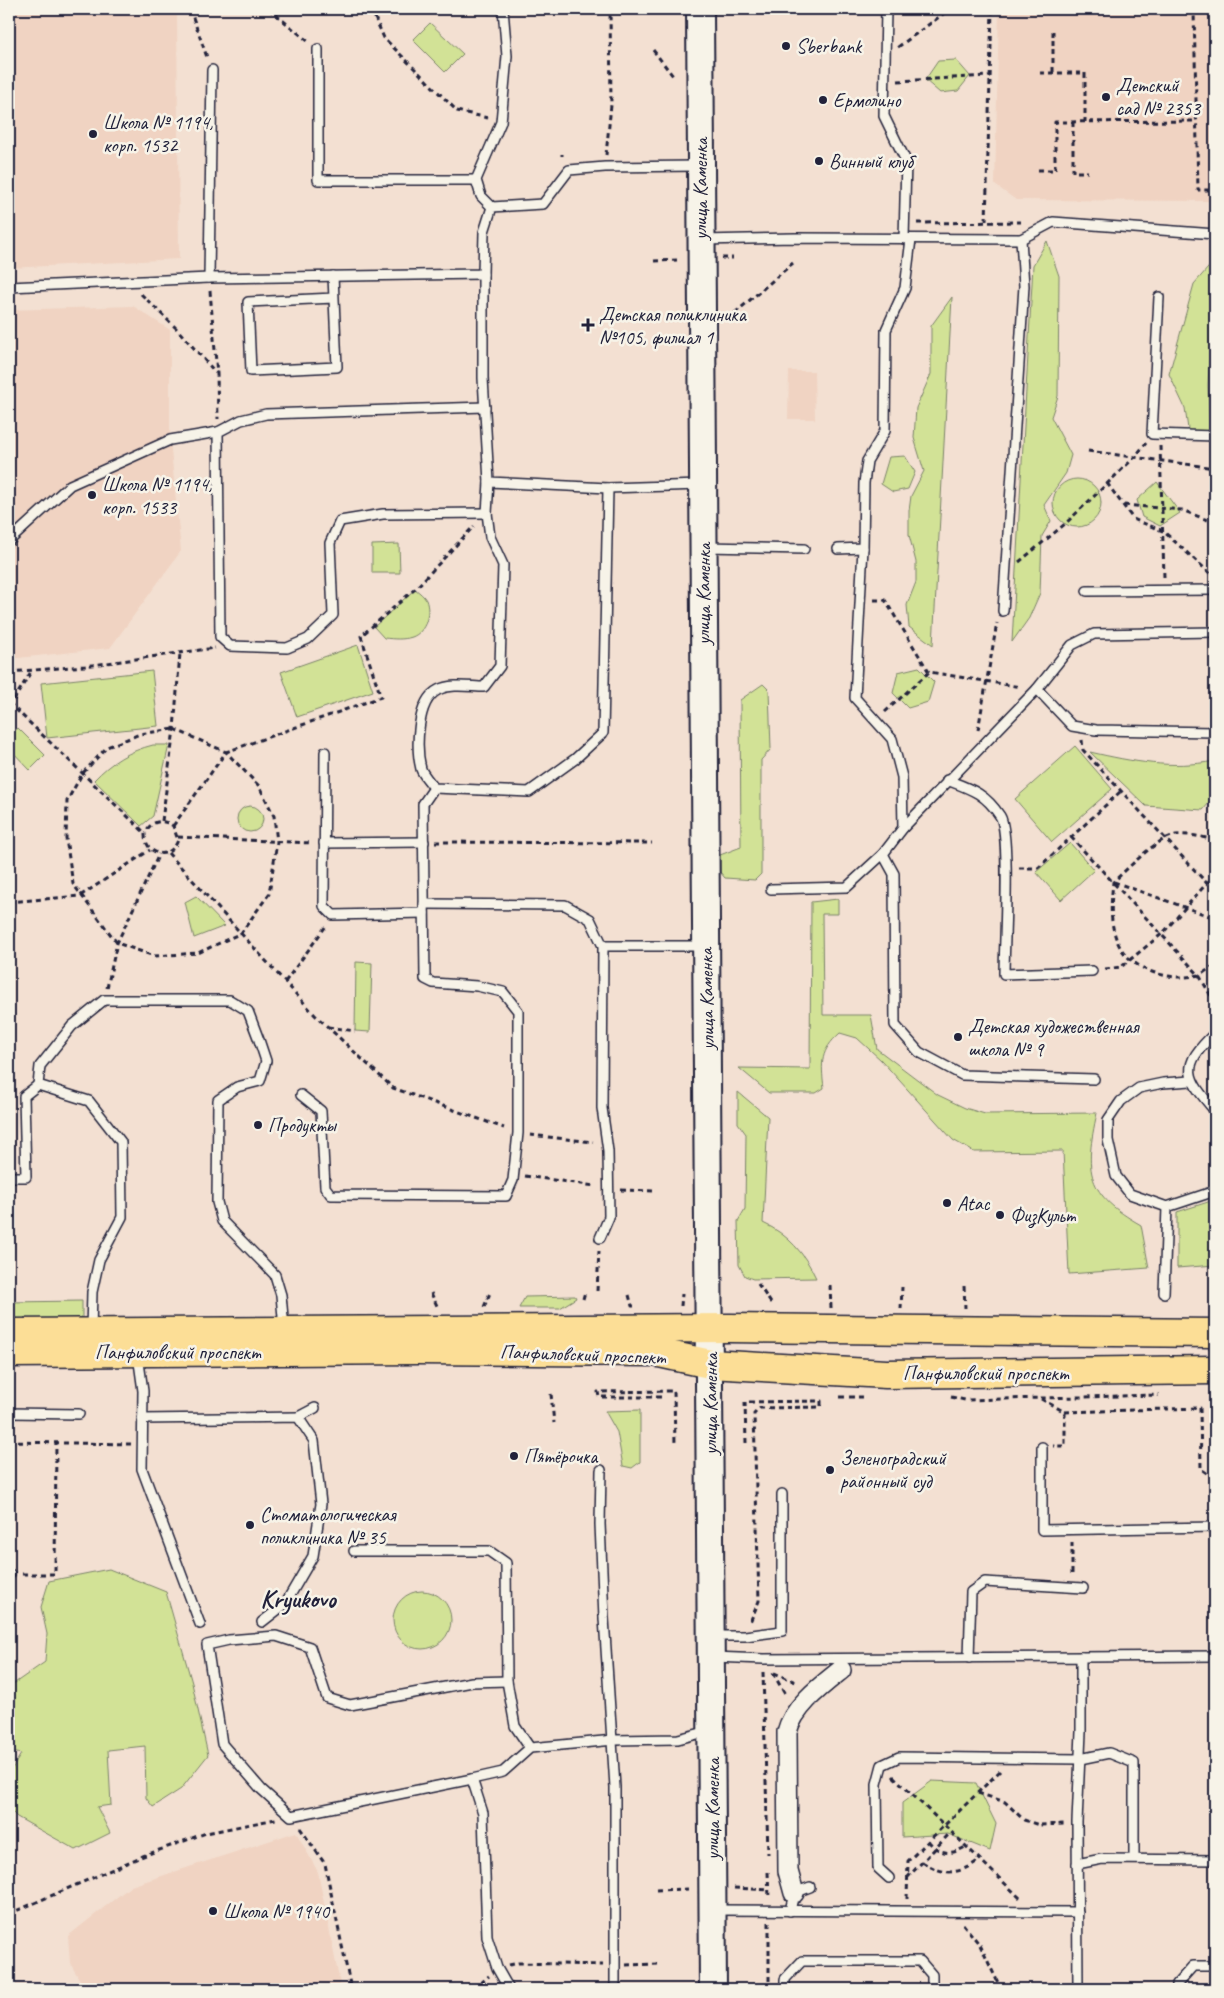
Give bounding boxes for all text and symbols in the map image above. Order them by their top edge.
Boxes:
place label: Sberbank [796,34,863,59]
marker: Sberbank [780,40,792,52]
place label: Детский сад № 2353 [1116,73,1202,121]
place label: Ермолино [833,88,901,113]
marker: Детский сад № 2353 [1100,91,1112,103]
marker: Ермолино [817,94,829,106]
place label: Школа № 1194, корп. 1532 [103,110,213,158]
marker: Школа № 1194, корп. 1532 [87,128,99,140]
street label: улица Каменка [688,136,713,241]
place label: Винный клуб [829,149,917,174]
marker: Винный клуб [813,155,825,167]
place label: Детская поликлиника №105, филиал 1 [599,302,748,350]
marker: Детская поликлиника №105, филиал 1 [581,318,595,332]
place label: Школа № 1194, корп. 1533 [102,472,212,520]
marker: Школа № 1194, корп. 1533 [86,489,98,501]
street label: улица Каменка [691,541,716,646]
street label: улица Каменка [693,946,720,1051]
place label: Детская художественная школа № 9 [968,1014,1141,1062]
marker: Детская художественная школа № 9 [952,1031,964,1043]
place label: Продукты [268,1113,337,1138]
marker: Продукты [252,1119,264,1131]
place label: Atac [957,1191,990,1216]
marker: Atac [941,1197,953,1209]
place label: ФизКульт [1010,1203,1077,1229]
marker: ФизКульт [994,1209,1006,1221]
street label: Панфиловский проспект [500,1339,667,1370]
street label: Панфиловский проспект [95,1340,262,1365]
street label: улица Каменка [698,1351,723,1456]
street label: Панфиловский проспект [903,1361,1070,1386]
place label: Пятёрочка [524,1444,599,1469]
place label: Зеленоградский районный суд [840,1446,947,1494]
marker: Пятёрочка [508,1450,520,1462]
marker: Зеленоградский районный суд [824,1464,836,1476]
place label: Стоматологическая поликлиника № 35 [260,1502,397,1550]
marker: Стоматологическая поликлиника № 35 [244,1519,256,1531]
district label: Kryukovo [260,1583,338,1615]
street label: улица Каменка [700,1756,725,1861]
place label: Школа № 1940 [223,1899,331,1924]
marker: Школа № 1940 [207,1905,219,1917]

